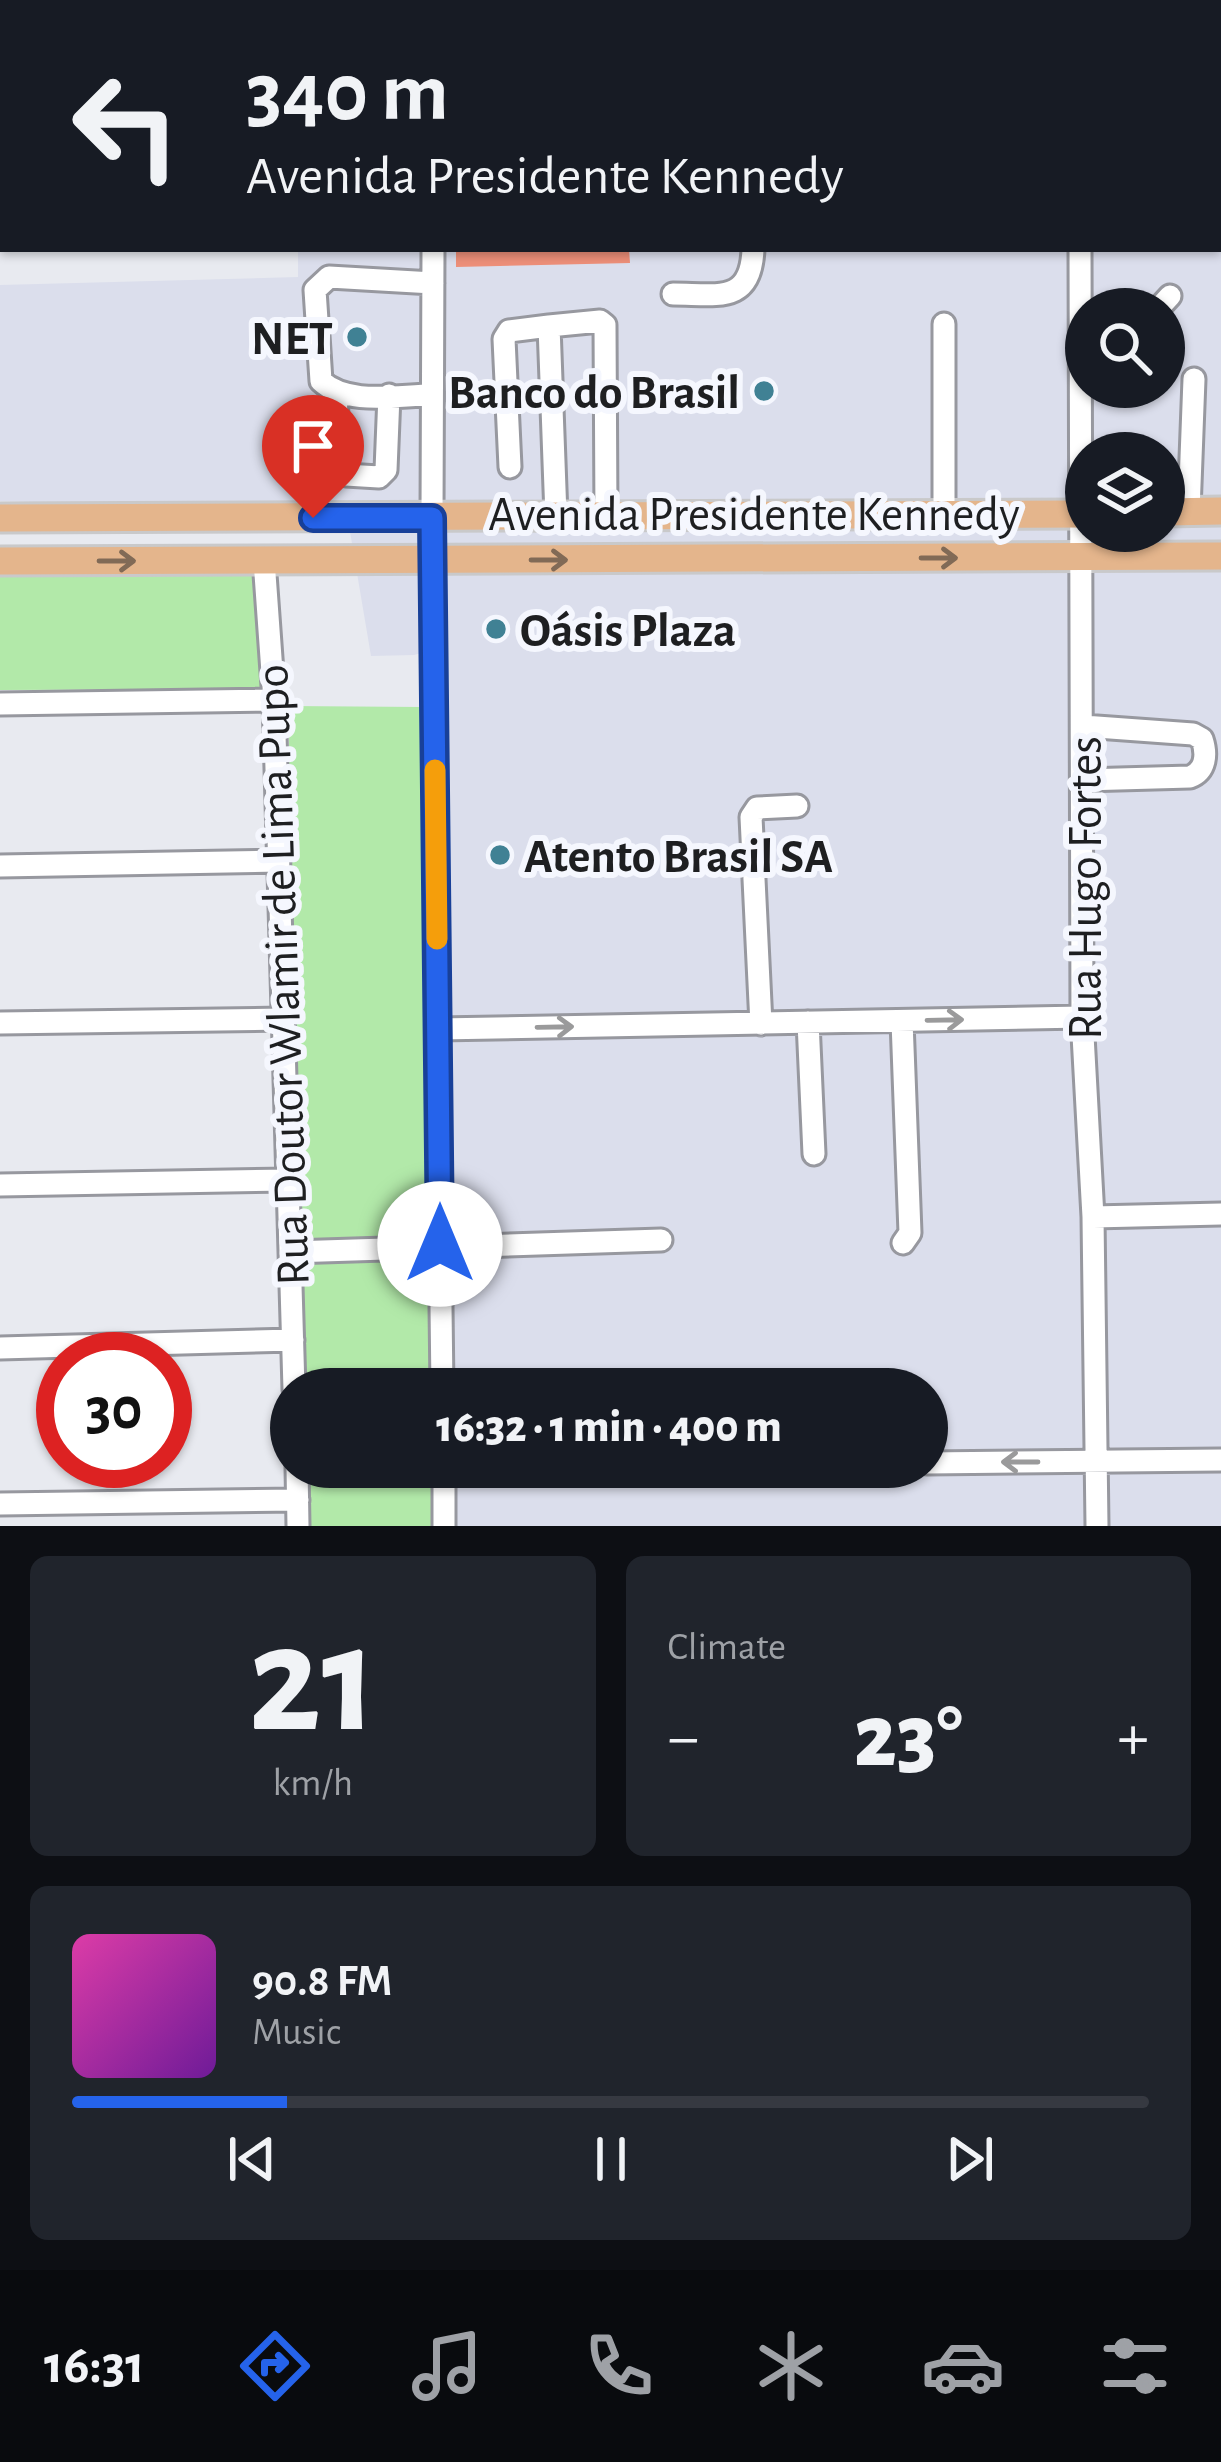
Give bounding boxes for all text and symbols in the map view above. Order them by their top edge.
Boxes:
icon: left [48,48,204,204]
text: 340 m [246,52,449,136]
text: Avenida Presidente Kennedy [246,150,844,204]
map controls [1065,288,1185,552]
button: search [1065,288,1185,408]
place label: NET [251,316,333,364]
marker: NET [344,324,370,350]
place label: Banco do Brasil [448,370,740,418]
marker: Banco do Brasil [751,378,777,404]
pin [262,395,364,518]
icon: arrive [280,413,346,479]
button: layers [1065,432,1185,552]
street label: Avenida Presidente Kennedy [488,492,1020,540]
one-way arrow [919,547,958,569]
one-way arrow [529,548,568,571]
one-way arrow [97,550,136,572]
place label: Oásis Plaza [520,608,736,656]
marker: Oásis Plaza [483,616,509,642]
street label: Rua Doutor Wlamir de Lima Pupo [249,663,319,1286]
street label: Rua Hugo Fortes [1063,736,1111,1040]
place label: Atento Brasil SA [524,834,833,882]
marker: Atento Brasil SA [487,842,513,868]
one-way arrow [925,1008,964,1031]
one-way arrow [535,1016,574,1038]
position arrow [377,1181,503,1307]
speed limit sign: 30 [36,1332,192,1488]
text: 16:32 · 1 min · 400 m [436,1405,782,1450]
one-way arrow [1001,1451,1040,1474]
text: 21 [248,1604,378,1760]
text: Climate [668,1628,786,1667]
text: 23° [854,1693,963,1783]
text: − [668,1705,699,1771]
text: + [1117,1705,1149,1771]
text: km/h [273,1764,353,1803]
text: 90.8 FM [252,1959,392,2004]
text: Music [252,2013,341,2052]
icon: previous [219,2126,285,2192]
icon: pause [578,2126,644,2192]
icon: next [937,2126,1003,2192]
icon: directions [233,2324,317,2408]
icon: music [405,2324,489,2408]
icon: phone [577,2324,661,2408]
icon: climate [749,2324,833,2408]
icon: car [921,2324,1005,2408]
icon: filters [1093,2324,1177,2408]
text: 16:31 [44,2339,145,2393]

